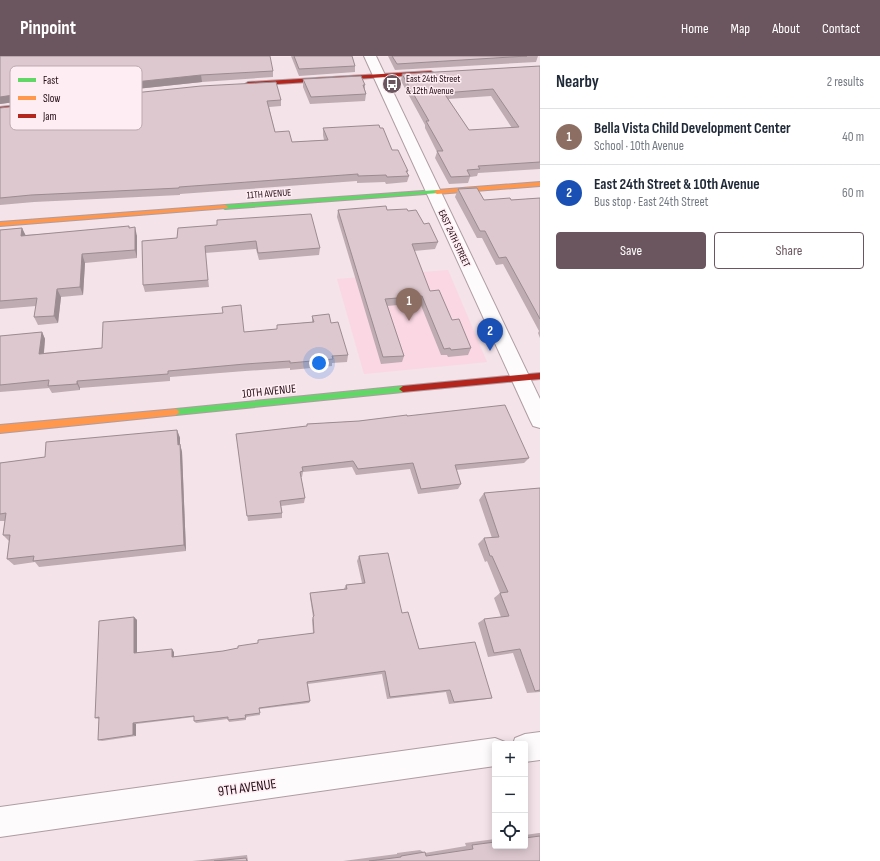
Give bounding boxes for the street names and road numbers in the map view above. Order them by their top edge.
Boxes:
street label: 11TH AVENUE [246,186,292,202]
street label: EAST 24TH STREET [436,208,473,269]
street label: 10TH AVENUE [241,381,297,402]
street label: 9TH AVENUE [217,775,278,800]

